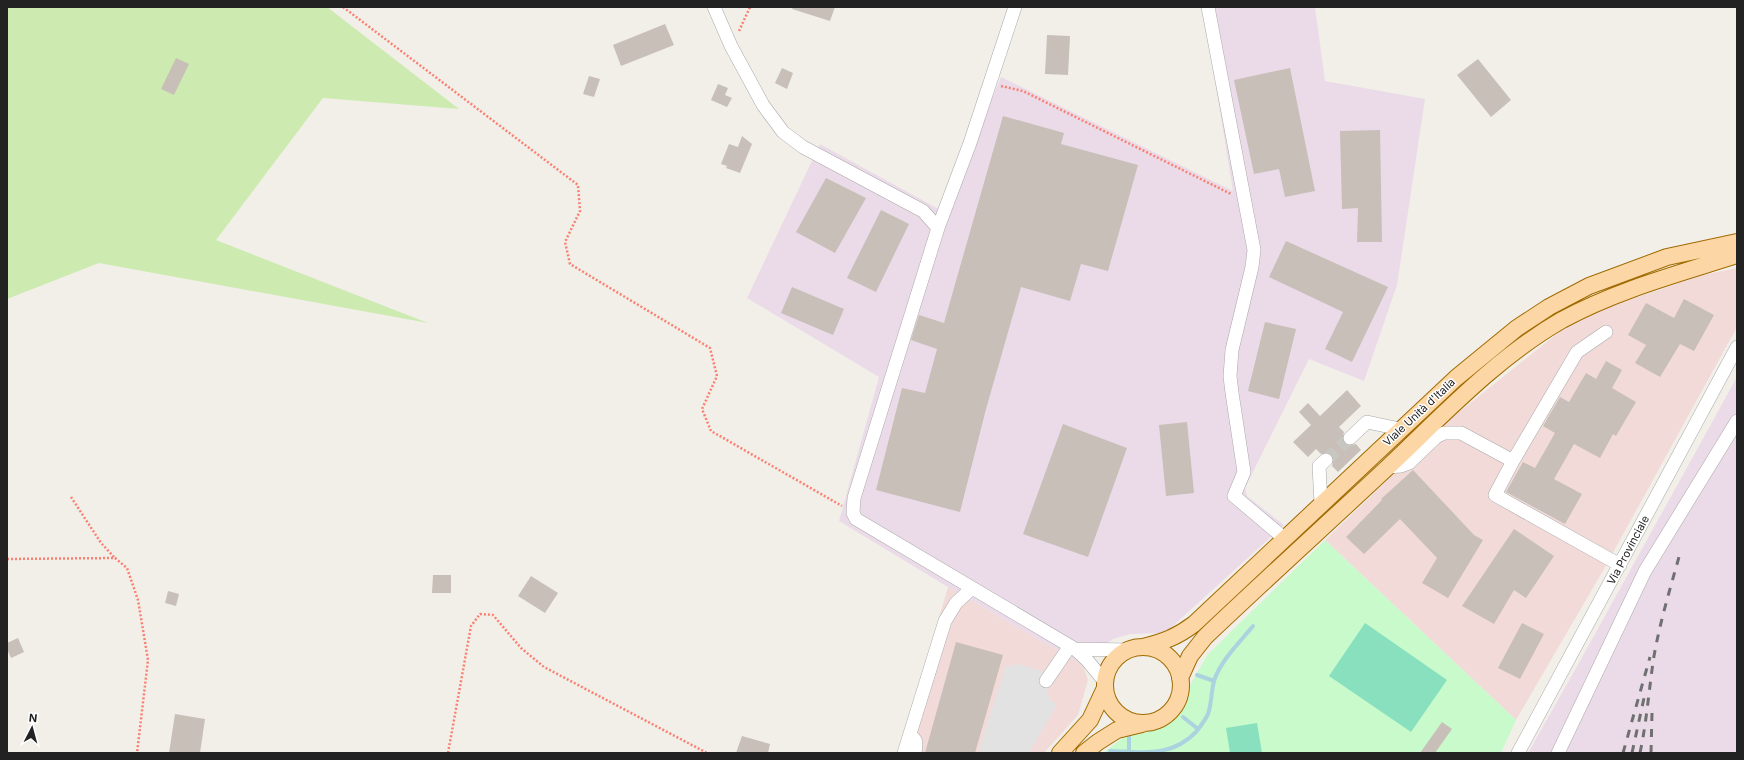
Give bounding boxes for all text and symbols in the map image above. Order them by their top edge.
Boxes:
street label: Viale Unità d'Italia [1380,375,1458,449]
street label: Via Provinciale [1604,513,1652,587]
north arrow [12,708,52,748]
text: N [28,711,38,725]

